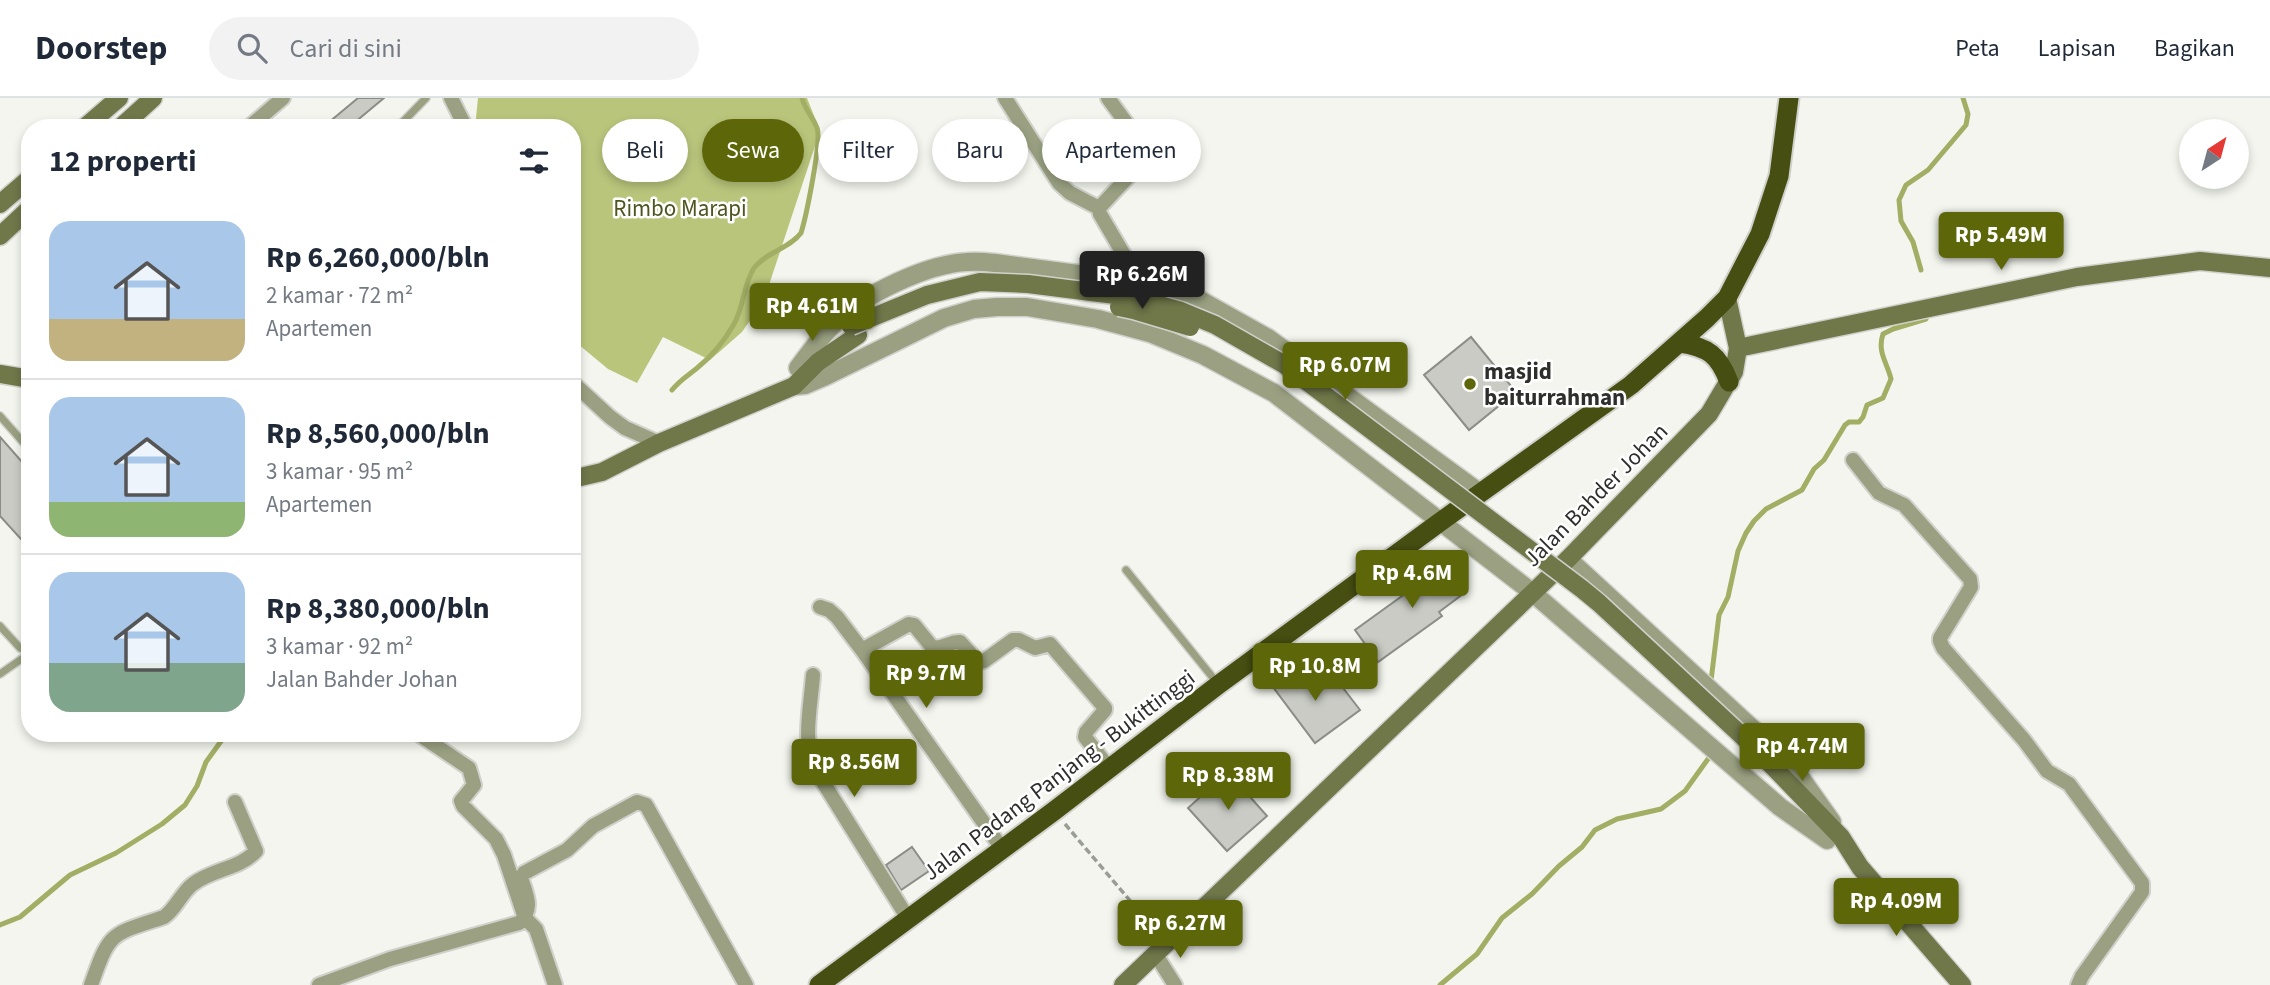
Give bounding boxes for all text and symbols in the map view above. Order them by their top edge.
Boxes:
search box [209,17,699,80]
text: Doorstep [35,25,167,72]
icon: search [233,29,271,67]
text: Cari di sini [289,30,402,67]
text: Peta [1955,31,2000,66]
text: Lapisan [2038,31,2116,66]
text: Bagikan [2154,31,2235,66]
chip: Beli [602,119,688,182]
chip: Sewa [702,119,804,182]
chip: Filter [818,119,918,182]
chip: Baru [932,119,1028,182]
chip: Apartemen [1042,119,1201,182]
north arrow [2179,119,2249,189]
map controls [2179,119,2249,189]
text: 12 properti [49,140,197,183]
icon: filters [515,142,553,180]
park label: Rimbo Marapi [613,192,747,225]
pin: Rp 5.49M [1929,212,2073,272]
text: Rp 5.49M [1955,218,2047,251]
text: Rp 6,260,000/bln [266,236,490,279]
icon: home [105,249,189,333]
pin: Rp 6.26M [1070,252,1214,311]
text: Rp 6.26M [1096,257,1188,290]
text: 2 kamar · 72 m² [266,279,413,312]
pin: Rp 4.61M [740,284,884,343]
text: Rp 4.61M [766,289,858,322]
text: Apartemen [266,312,372,345]
pin: Rp 6.07M [1273,342,1417,402]
text: Rp 6.07M [1299,348,1391,381]
place label: masjid baiturrahman [1484,355,1625,414]
marker: masjid baiturrahman [1462,376,1478,392]
text: Rp 8,560,000/bln [266,412,490,455]
street label: Jalan Bahder Johan [1517,416,1675,574]
icon: home [105,425,189,509]
text: 3 kamar · 95 m² [266,455,413,488]
text: Apartemen [266,488,372,521]
pin: Rp 4.6M [1347,550,1477,610]
text: Rp 4.6M [1372,556,1452,589]
text: Rp 8,380,000/bln [266,587,490,630]
icon: home [105,600,189,684]
text: 3 kamar · 92 m² [266,630,413,663]
pin: Rp 10.8M [1243,644,1387,703]
text: Rp 10.8M [1269,649,1361,682]
pin: Rp 9.7M [861,650,991,710]
text: Rp 9.7M [886,656,966,689]
street label: Jalan Padang Panjang - Bukittinggi [916,662,1202,888]
text: Jalan Bahder Johan [266,663,458,696]
pin: Rp 4.74M [1730,724,1874,783]
text: Rp 4.74M [1756,729,1848,762]
pin: Rp 8.56M [782,740,926,799]
text: Rp 8.56M [808,745,900,778]
pin: Rp 8.38M [1156,752,1300,812]
text: Rp 8.38M [1182,758,1274,791]
pin: Rp 4.09M [1824,878,1968,938]
text: Rp 4.09M [1850,884,1942,917]
pin: Rp 6.27M [1108,900,1252,960]
text: Rp 6.27M [1134,906,1226,939]

